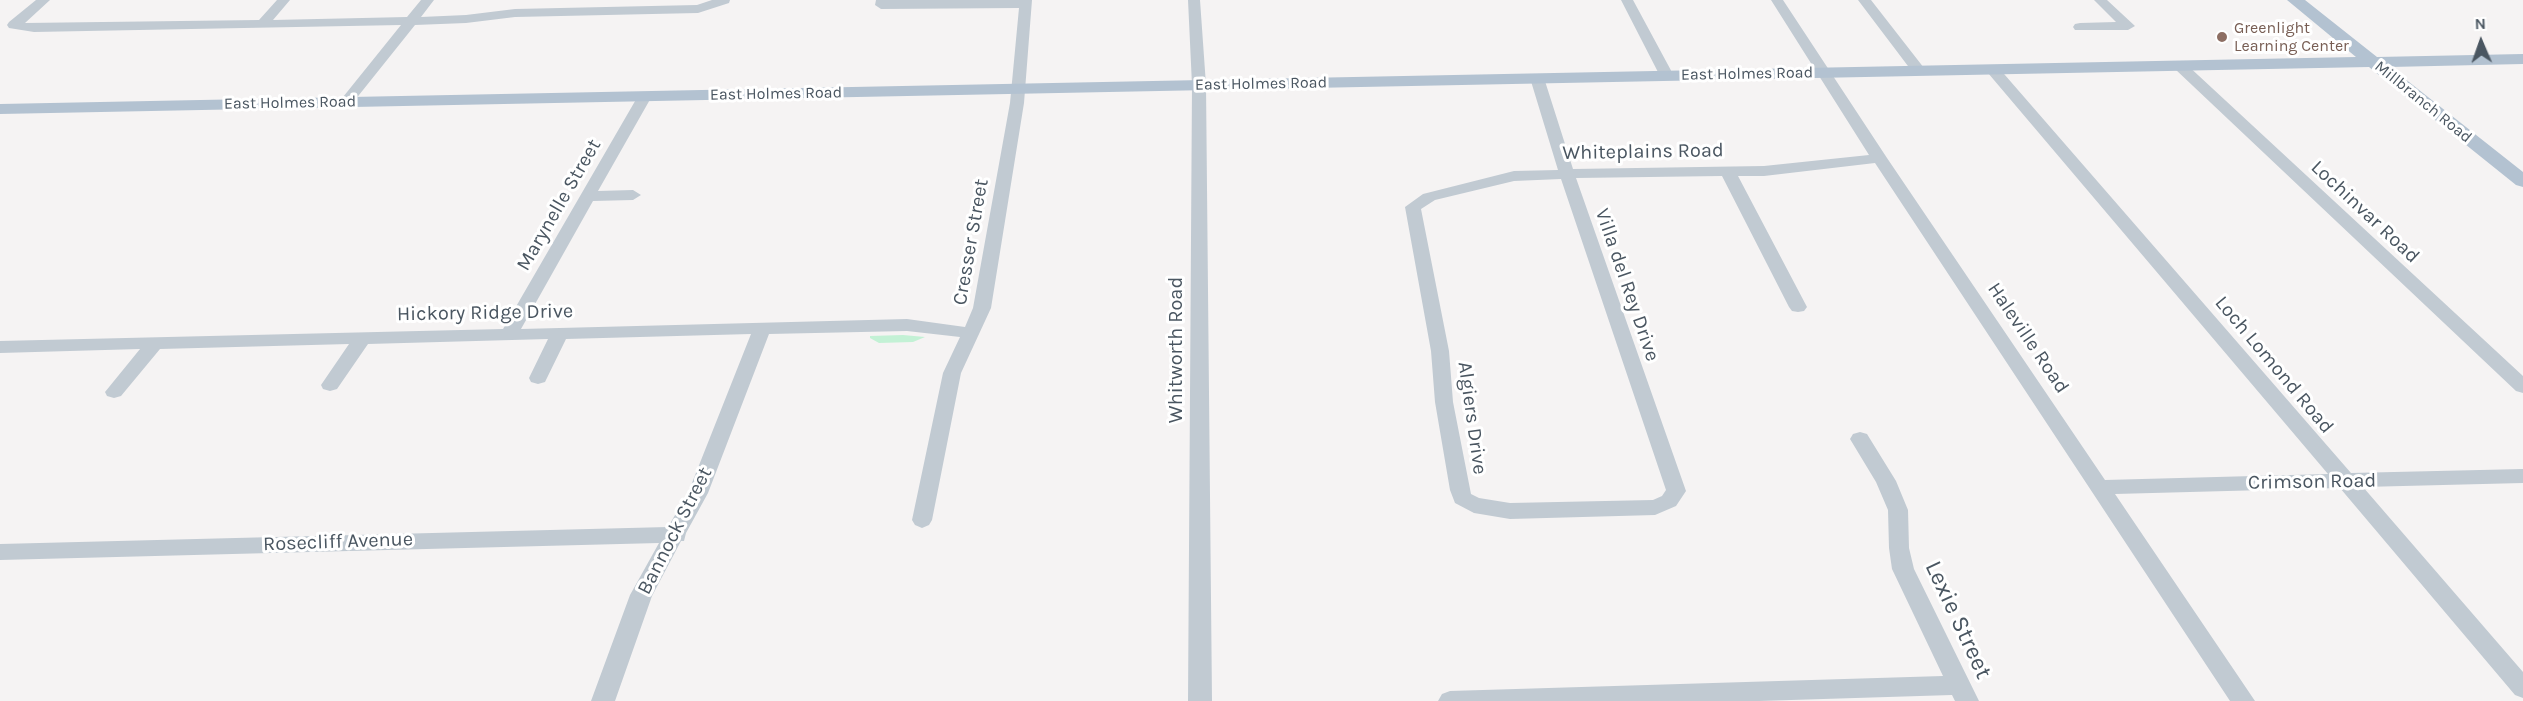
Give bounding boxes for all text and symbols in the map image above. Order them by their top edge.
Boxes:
north arrow [2451,12,2511,72]
text: N [2474,14,2486,33]
place label: Greenlight Learning Center [2234,18,2349,56]
marker: Greenlight Learning Center [2215,30,2229,44]
street label: Millbranch Road [2371,57,2475,147]
street label: East Holmes Road [1681,63,1813,85]
street label: East Holmes Road [1195,73,1327,95]
street label: East Holmes Road [710,83,842,105]
street label: East Holmes Road [224,92,356,114]
street label: Marynelle Street [512,135,606,275]
street label: Whiteplains Road [1562,139,1724,165]
street label: Lochinvar Road [2306,156,2424,268]
street label: Cresser Street [948,177,994,307]
street label: Villa del Rey Drive [1590,205,1664,365]
street label: Whitworth Road [1164,277,1188,423]
street label: Haleville Road [1982,278,2074,398]
street label: Loch Lomond Road [2210,291,2338,439]
street label: Hickory Ridge Drive [397,299,573,327]
street label: Algiers Drive [1452,360,1492,476]
street label: Bannock Street [633,463,717,599]
street label: Crimson Road [2248,469,2376,495]
street label: Rosecliff Avenue [263,527,413,557]
street label: Lexie Street [1918,556,1998,684]

